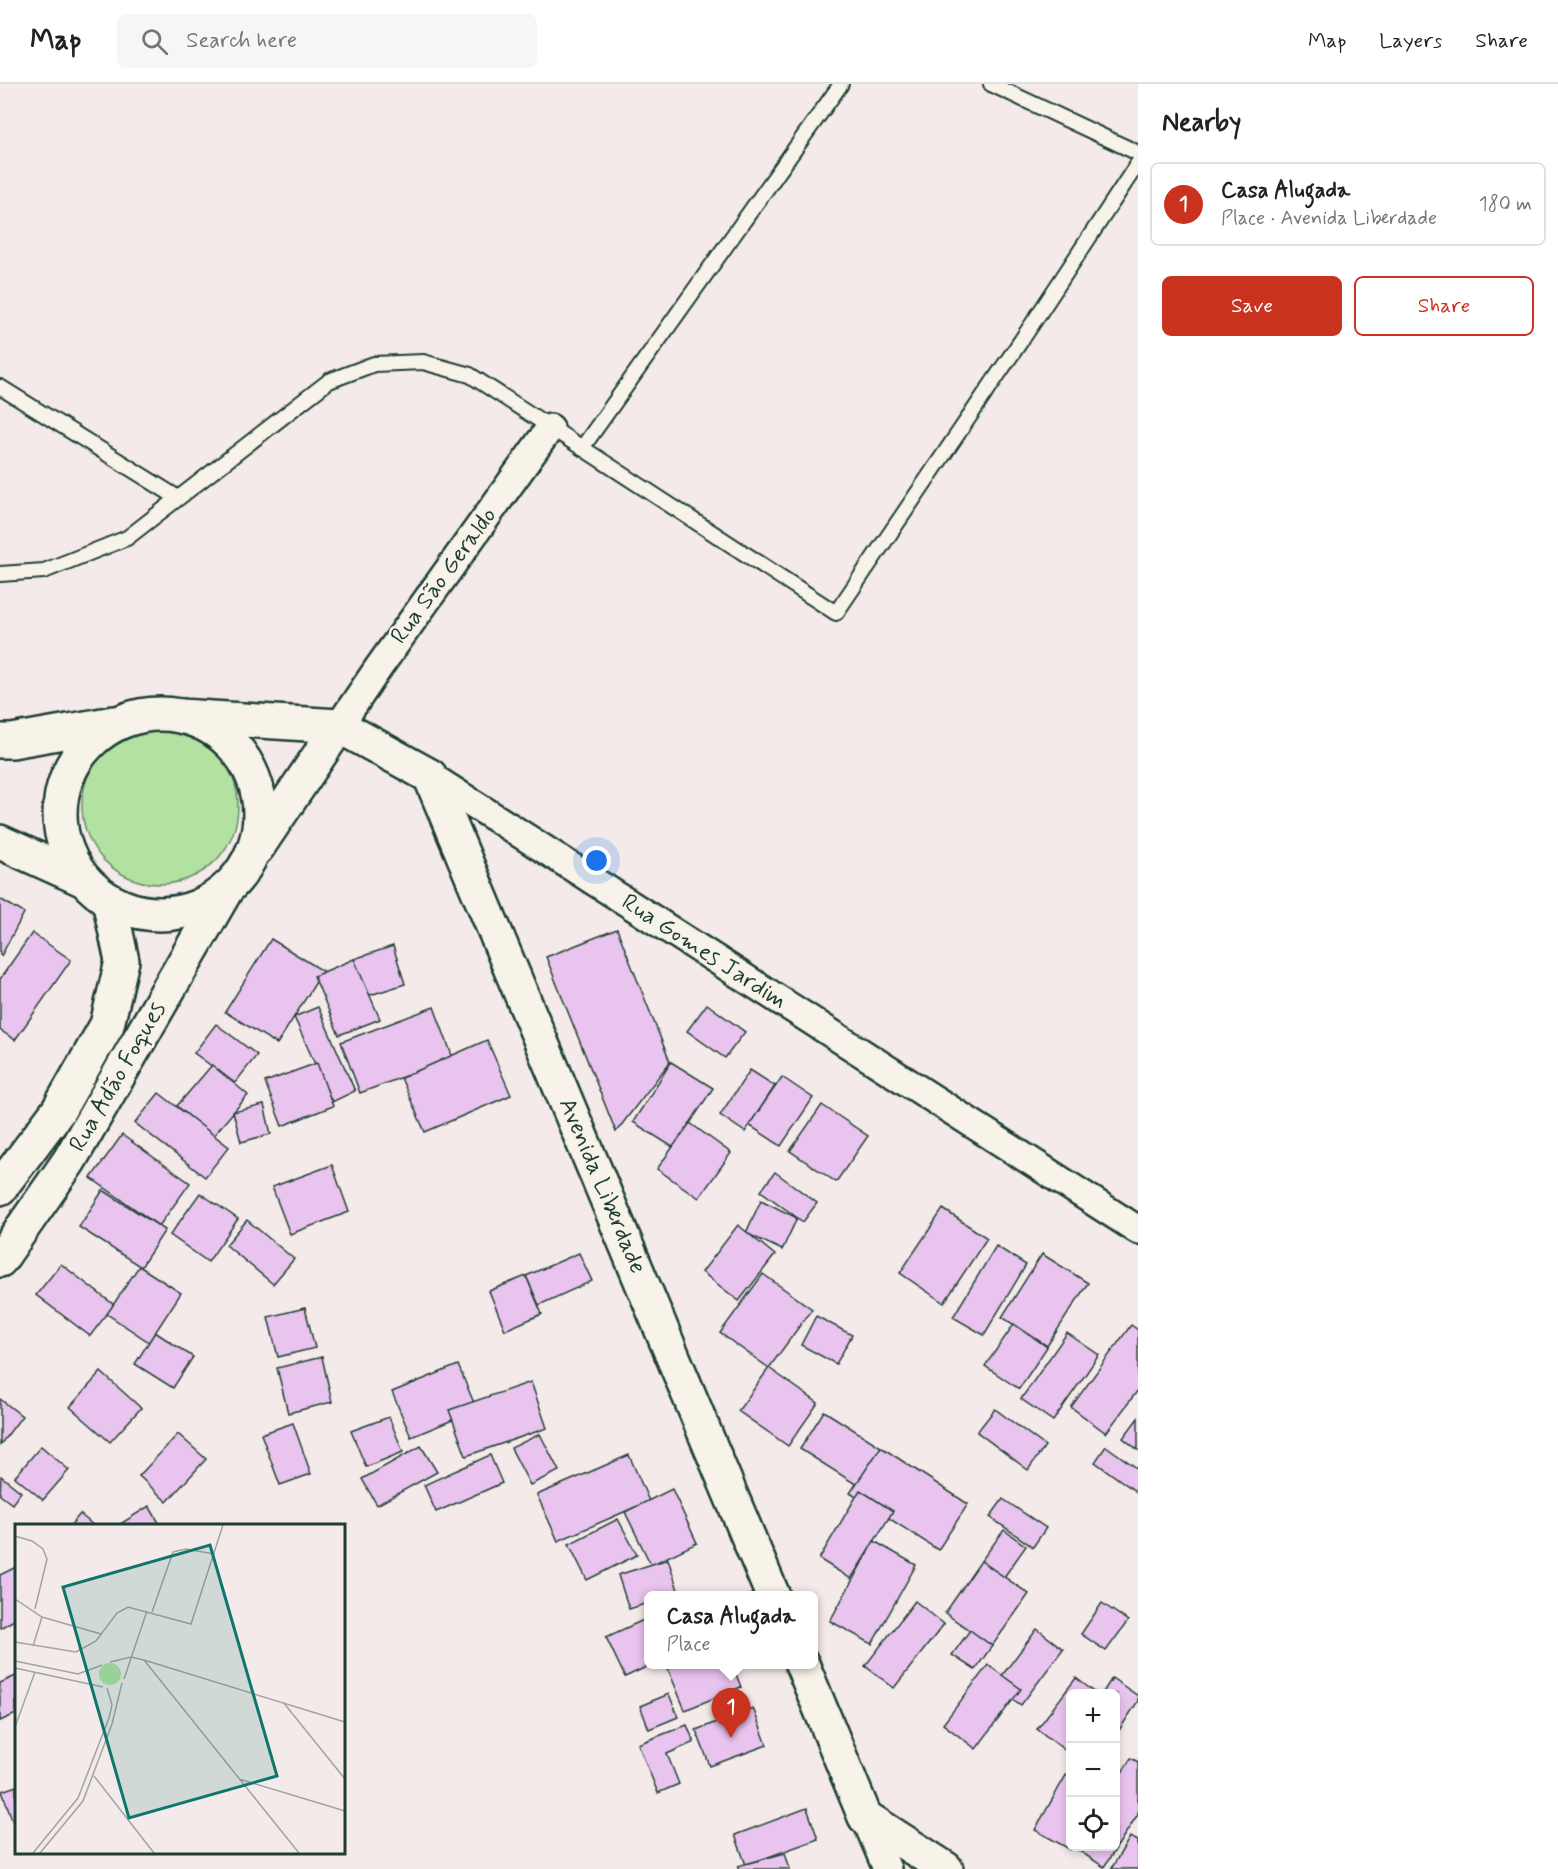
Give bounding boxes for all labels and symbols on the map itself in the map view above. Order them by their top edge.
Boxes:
street label: Rua São Geraldo [384,501,504,651]
your location [582,846,611,875]
street label: Rua Gomes Jardim [615,887,793,1017]
street label: Rua Adão Foques [62,996,174,1158]
street label: Avenida Liberdade [551,1093,653,1279]
inset map [15,1524,345,1854]
pin: 1 [712,1688,750,1738]

